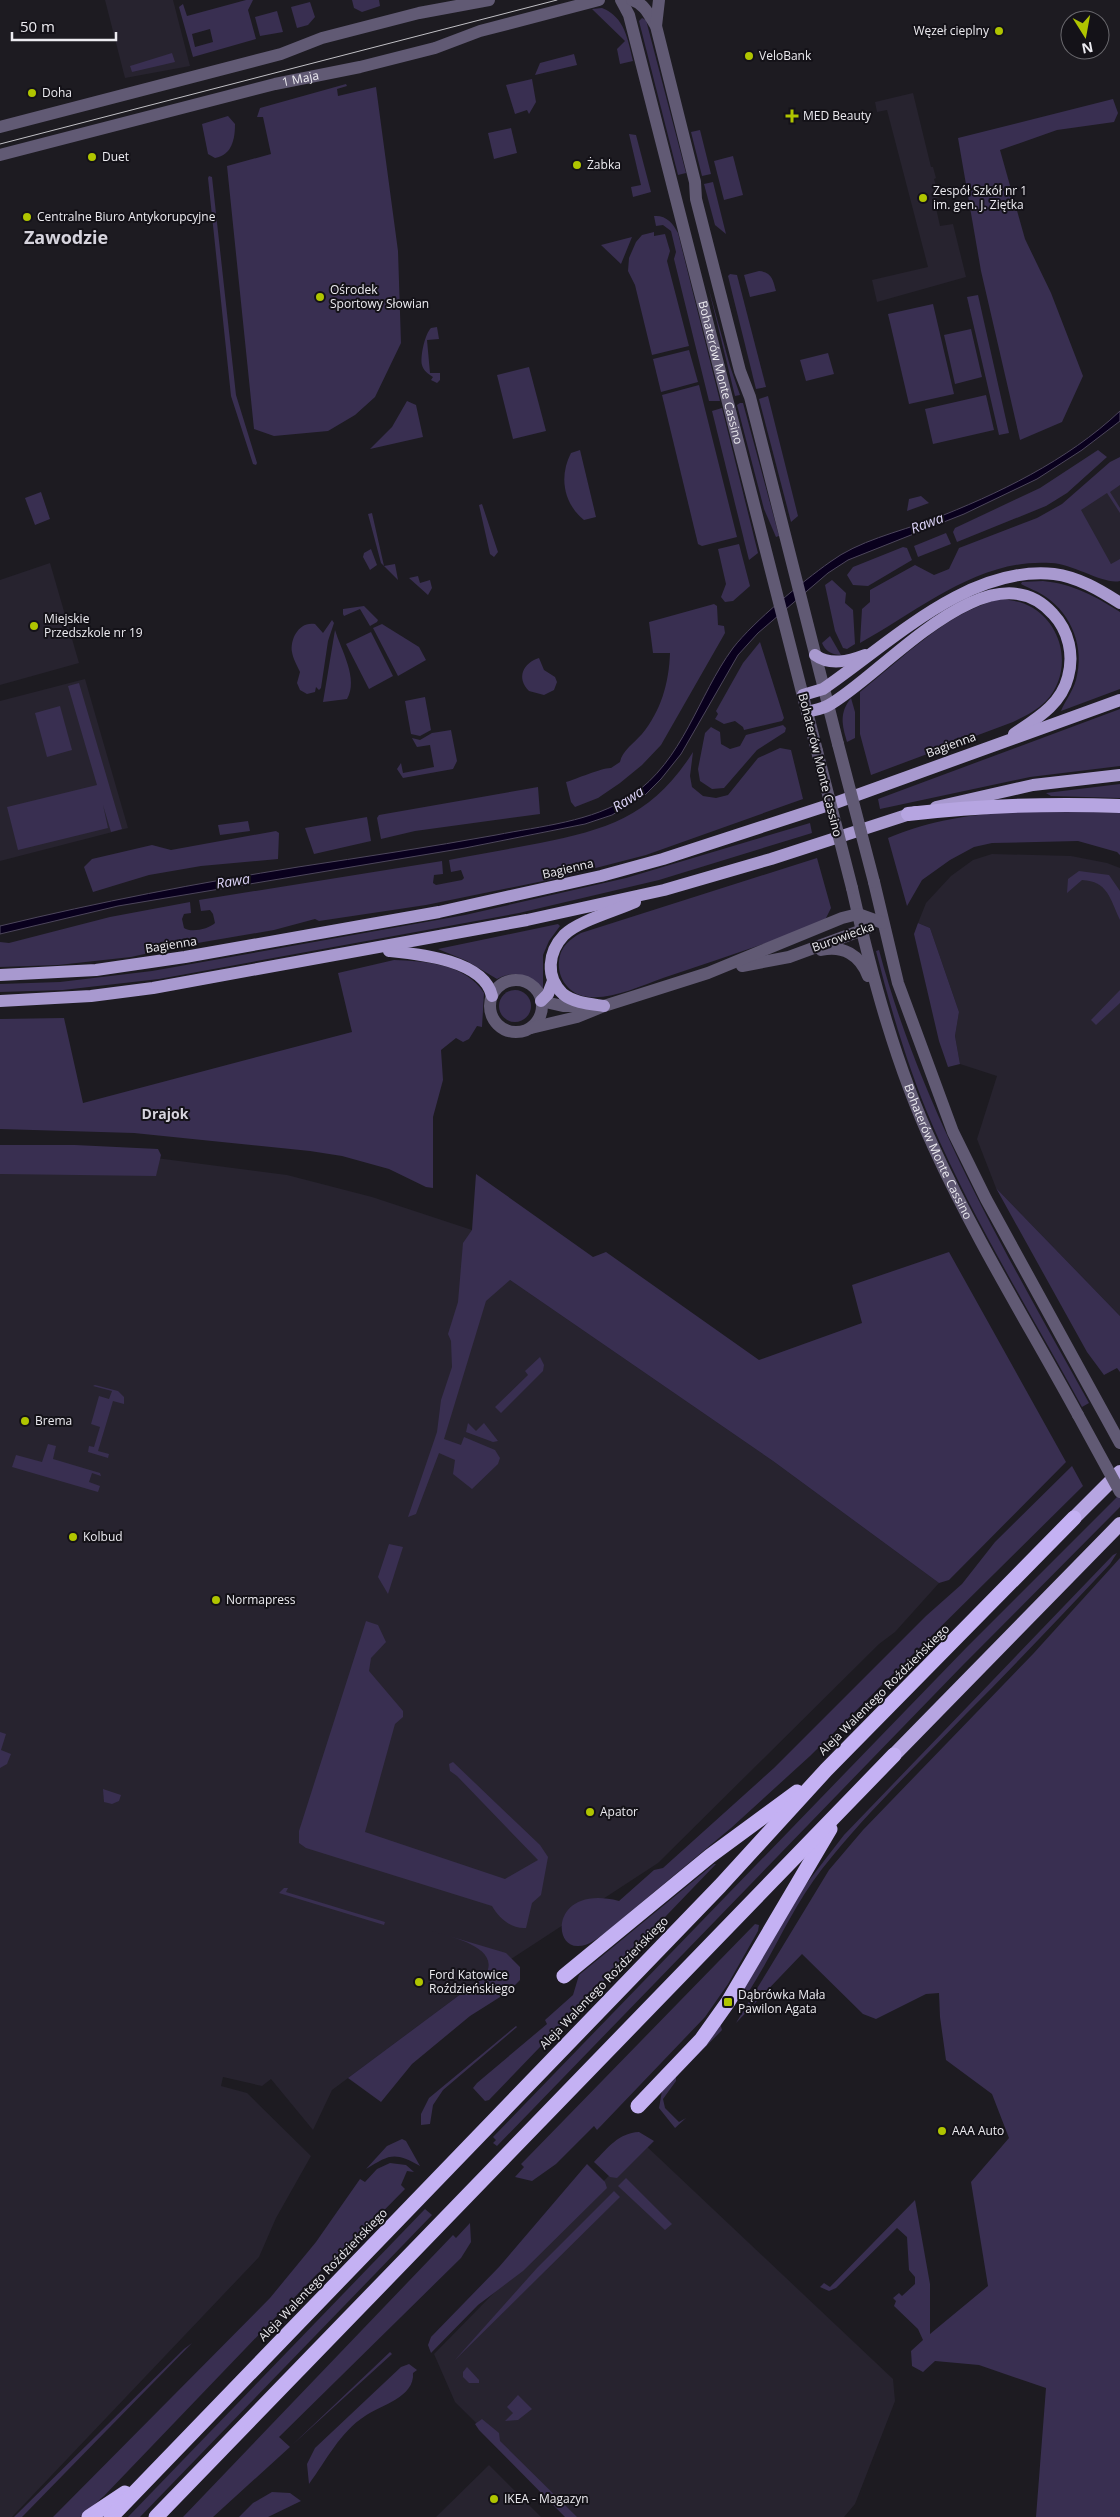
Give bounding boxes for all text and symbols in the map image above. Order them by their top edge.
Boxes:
scale bar [12,10,116,42]
north arrow [1060,10,1110,60]
text: 50 m [20,16,55,36]
place label: Węzeł cieplny [913,22,990,39]
marker: Węzeł cieplny [993,25,1005,37]
text: N [1080,38,1095,59]
place label: VeloBank [759,47,812,64]
marker: VeloBank [743,50,755,62]
street label: 1 Maja [280,66,320,90]
place label: Doha [42,84,72,101]
marker: Doha [26,87,38,99]
place label: MED Beauty [803,107,872,124]
marker: MED Beauty [785,109,799,123]
place label: Duet [102,148,129,165]
marker: Duet [86,151,98,163]
place label: Żabka [587,156,621,173]
marker: Żabka [571,159,583,171]
place label: Zespół Szkół nr 1 im. gen. J. Ziętka [933,182,1027,213]
marker: Zespół Szkół nr 1 im. gen. J. Ziętka [917,192,929,204]
place label: Centralne Biuro Antykorupcyjne [37,208,216,225]
marker: Centralne Biuro Antykorupcyjne [21,211,33,223]
district label: Zawodzie [24,225,108,249]
place label: Ośrodek Sportowy Słowian [330,281,429,312]
marker: Ośrodek Sportowy Słowian [314,291,326,303]
street label: Bohaterów Monte Cassino [694,299,747,446]
water label: Rawa [908,508,946,537]
place label: Miejskie Przedszkole nr 19 [44,610,143,641]
marker: Miejskie Przedszkole nr 19 [28,620,40,632]
street label: Bohaterów Monte Cassino [794,691,847,838]
street label: Bagienna [923,728,978,761]
water label: Rawa [608,781,647,816]
street label: Bagienna [541,854,595,883]
water label: Rawa [215,868,251,893]
street label: Burowiecka [809,917,876,956]
street label: Bagienna [144,932,198,957]
street label: Bohaterów Monte Cassino [900,1081,977,1222]
district label: Drajok [142,1104,189,1123]
place label: Brema [35,1412,72,1429]
marker: Brema [19,1415,31,1427]
place label: Kolbud [83,1528,123,1545]
marker: Kolbud [67,1531,79,1543]
place label: Normapress [226,1591,296,1608]
marker: Normapress [210,1594,222,1606]
street label: Aleja Walentego Roździeńskiego [814,1620,953,1759]
place label: Apator [600,1803,638,1820]
marker: Apator [584,1806,596,1818]
street label: Aleja Walentego Roździeńskiego [535,1912,672,2053]
place label: Ford Katowice Roździeńskiego [429,1966,515,1997]
marker: Ford Katowice Roździeńskiego [413,1976,425,1988]
place label: Dąbrówka Mała Pawilon Agata [738,1986,825,2017]
marker: Dąbrówka Mała Pawilon Agata [722,1996,734,2008]
place label: AAA Auto [952,2122,1004,2139]
marker: AAA Auto [936,2125,948,2137]
street label: Aleja Walentego Roździeńskiego [254,2204,391,2345]
place label: IKEA - Magazyn [504,2490,589,2507]
marker: IKEA - Magazyn [488,2493,500,2505]

